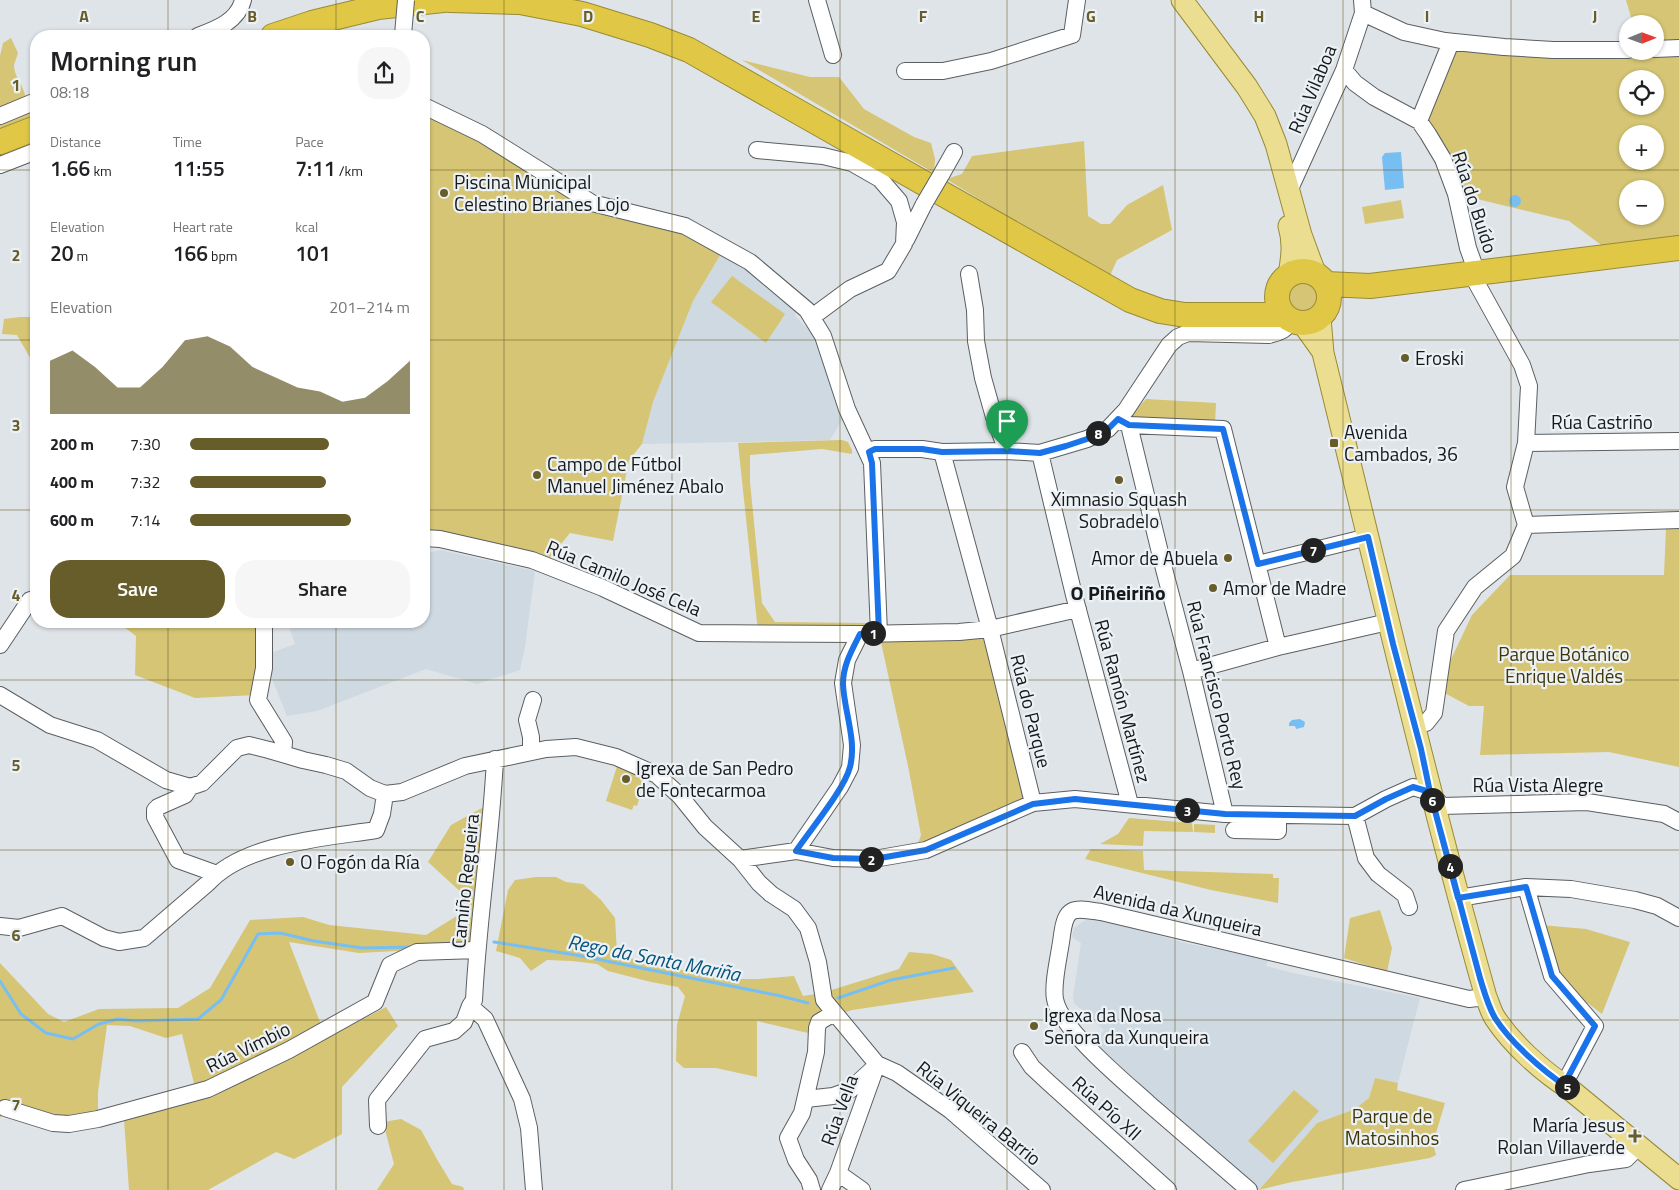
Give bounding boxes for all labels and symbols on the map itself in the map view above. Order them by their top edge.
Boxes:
text: A [79,4,89,28]
text: B [247,4,257,28]
text: C [416,4,425,28]
text: D [583,4,593,28]
text: E [752,4,761,28]
text: F [919,4,928,28]
text: G [1086,4,1096,28]
text: H [1254,4,1264,28]
text: I [1425,4,1429,28]
text: J [1593,4,1597,28]
north arrow [1619,15,1664,60]
street label: Rúa Vilaboa [1280,39,1343,138]
text: 1 [12,73,20,97]
street label: Rúa do Buído [1445,147,1506,257]
place label: Piscina Municipal Celestino Brianes Lojo [454,167,630,218]
marker: Piscina Municipal Celestino Brianes Lojo [438,187,450,199]
text: 2 [12,243,20,267]
place label: Eroski [1415,343,1464,372]
marker: Eroski [1399,352,1411,364]
pin [986,400,1028,451]
street label: Rúa Castriño [1551,407,1653,436]
text: 3 [12,413,20,437]
place label: Avenida Cambados, 36 [1344,417,1458,468]
pin: 8 [1086,420,1110,446]
marker: Avenida Cambados, 36 [1328,437,1340,449]
place label: Campo de Fútbol Manuel Jiménez Abalo [547,449,724,500]
marker: Campo de Fútbol Manuel Jiménez Abalo [531,469,543,481]
marker: Ximnasio Squash Sobradelo [1113,474,1125,486]
place label: Ximnasio Squash Sobradelo [1051,484,1187,535]
street label: Rúa Camilo José Cela [542,532,707,623]
pin: 7 [1300,538,1326,562]
place label: Amor de Abuela [1091,543,1218,572]
marker: Amor de Abuela [1222,552,1234,564]
place label: Amor de Madre [1223,573,1346,602]
district label: O Piñeiriño [1070,577,1166,608]
marker: Amor de Madre [1207,582,1219,594]
text: 4 [12,583,21,607]
street label: Rúa Francisco Porto Rey [1180,597,1255,792]
street label: Rúa Ramón Martínez [1088,616,1159,786]
pin: 1 [860,620,886,646]
park label: Parque Botánico Enrique Valdés [1498,639,1630,690]
street label: Rúa do Parque [1003,651,1060,771]
text: 5 [12,753,21,777]
place label: Igrexa de San Pedro de Fontecarmoa [636,753,794,804]
street label: Rúa Vista Alegre [1473,770,1603,799]
marker: Igrexa de San Pedro de Fontecarmoa [620,773,632,785]
pin: 6 [1420,788,1444,812]
pin: 3 [1174,798,1200,822]
street label: Camiño Regueira [443,812,486,950]
pin: 2 [858,846,884,872]
place label: O Fogón da Ría [300,847,420,876]
pin: 4 [1438,854,1462,878]
marker: O Fogón da Ría [284,856,296,868]
street label: Avenida da Xunqueira [1091,876,1266,943]
text: 6 [12,923,21,947]
water label: Rego da Santa Mariña [565,926,744,990]
place label: Igrexa da Nosa Señora da Xunqueira [1044,1000,1209,1051]
street label: Rúa Vimbio [201,1014,295,1079]
marker: Igrexa da Nosa Señora da Xunqueira [1028,1020,1040,1032]
street label: Rúa Viqueira Barrio [911,1053,1048,1172]
street label: Rúa Pío XII [1066,1068,1149,1147]
street label: Rúa Vella [812,1070,865,1149]
pin: 5 [1554,1074,1580,1100]
text: 7 [12,1093,20,1117]
park label: Parque de Matosinhos [1345,1101,1439,1152]
place label: María Jesus Rolan Villaverde [1497,1110,1625,1161]
marker: María Jesus Rolan Villaverde [1629,1130,1641,1142]

